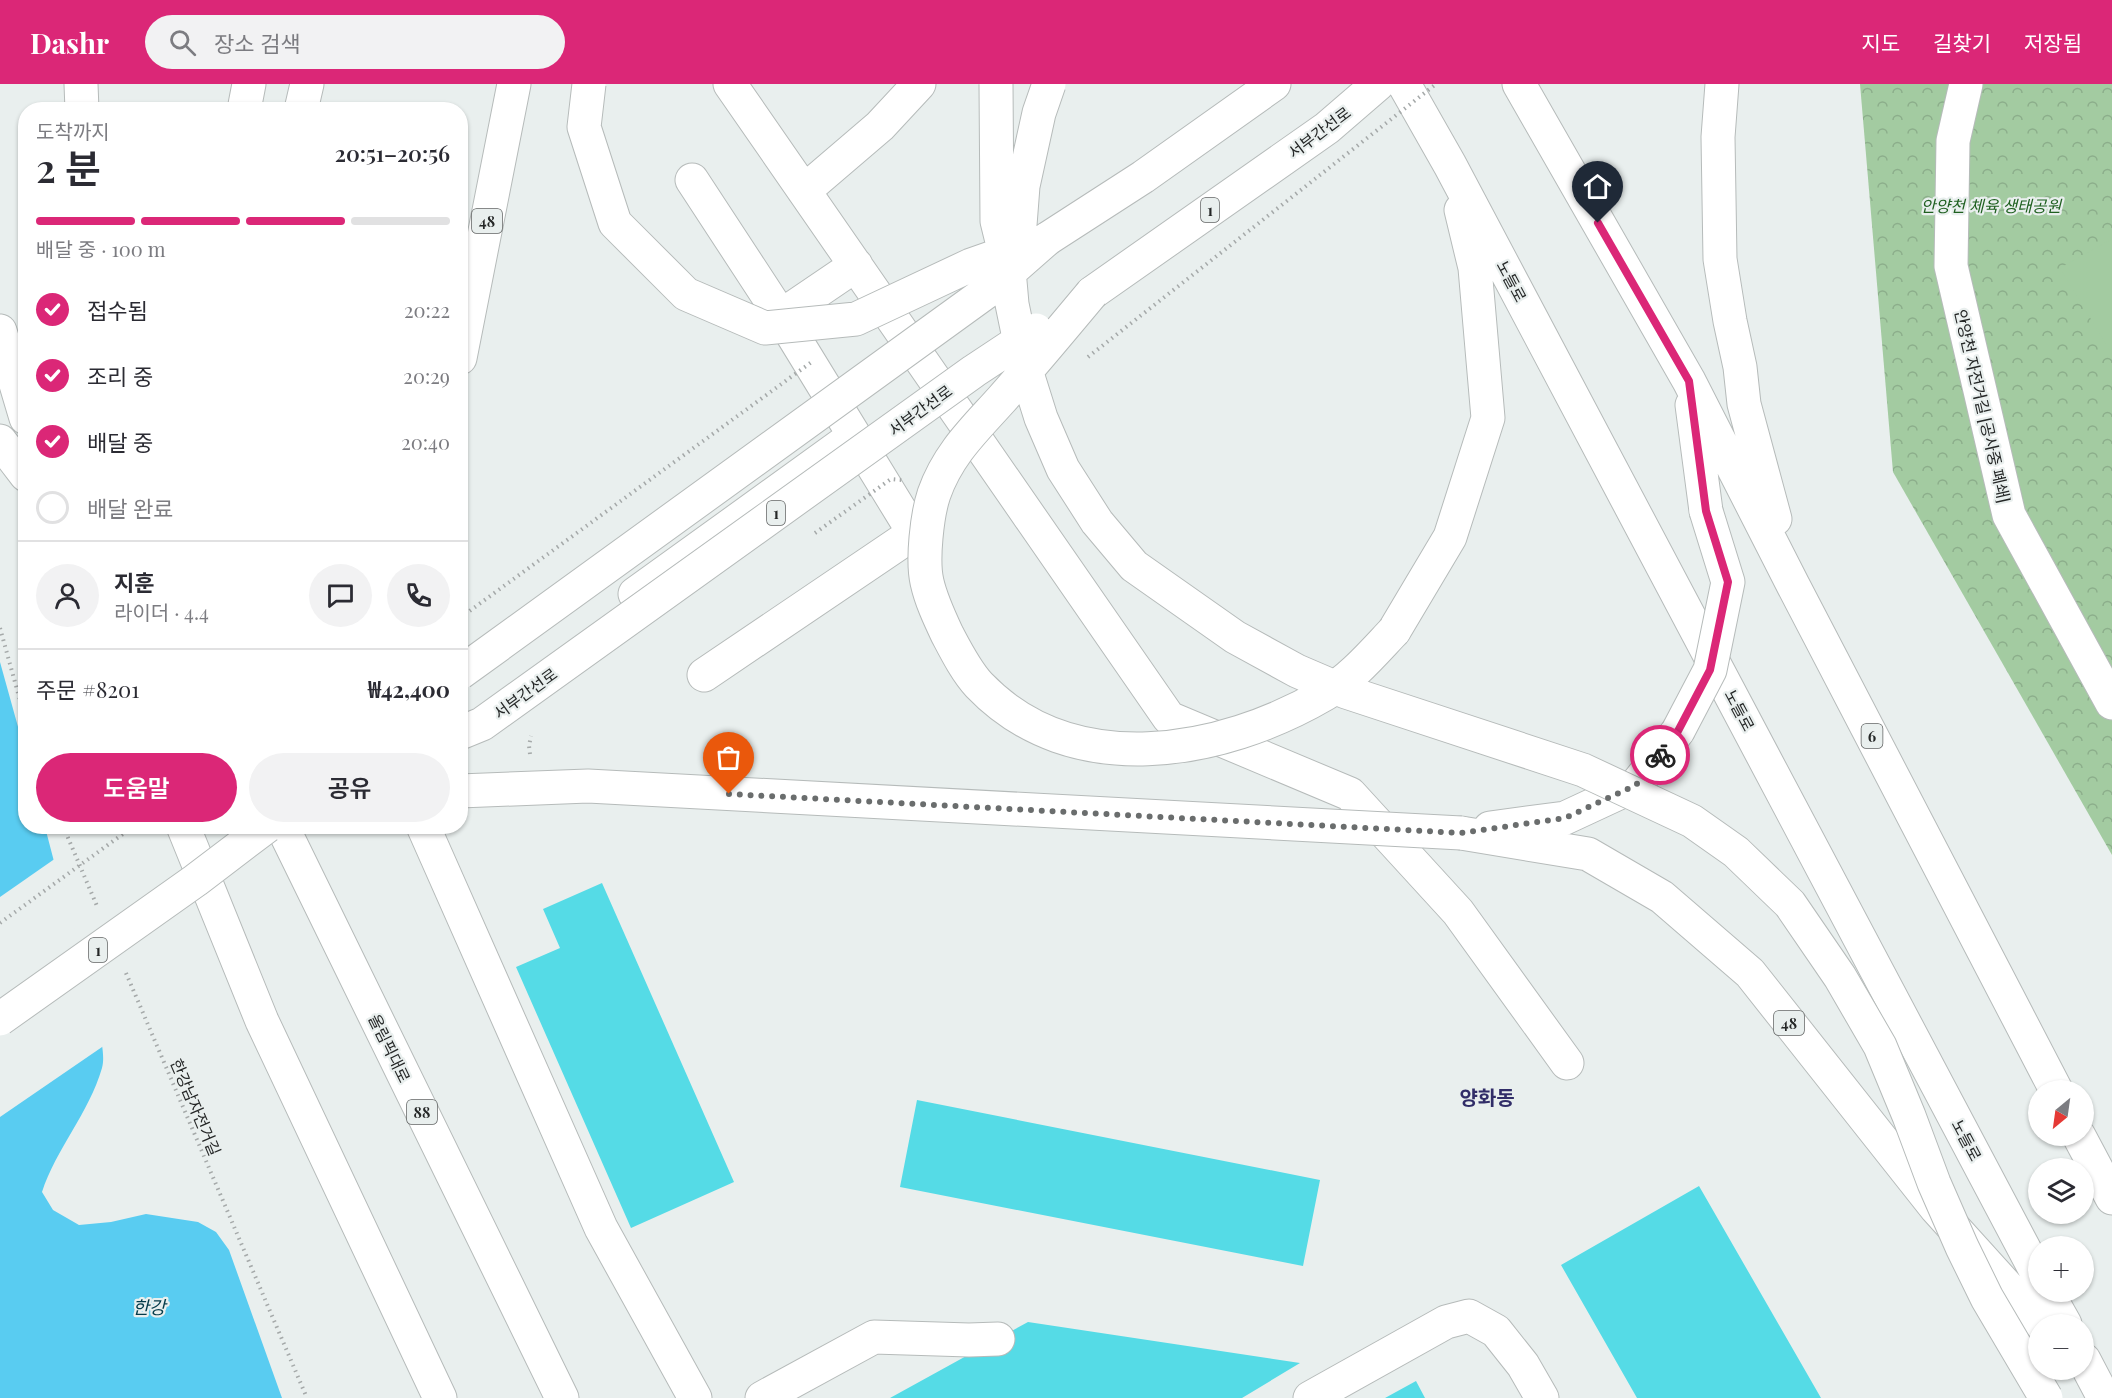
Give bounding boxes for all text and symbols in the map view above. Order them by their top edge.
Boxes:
search box [145,15,565,69]
text: Dashr [30,24,109,61]
icon: search [166,26,199,59]
text: 장소 검색 [214,28,301,58]
text: 지도 [1861,28,1900,56]
text: 길찾기 [1933,28,1991,56]
text: 저장됨 [2024,28,2082,56]
street label: 서부간선로 [1283,101,1355,163]
text: 도착까지 [36,117,110,144]
text: 20:51–20:56 [335,138,450,168]
text: 2 분 [36,141,101,193]
pin [1572,161,1623,223]
icon: home [1581,170,1614,203]
park label: 안양천 체육 생태공원 [1921,195,2063,216]
road number: 1 [1201,198,1219,222]
road number: 48 [472,209,502,233]
text: 배달 중 · 100 m [36,235,166,262]
street label: 노들로 [1492,257,1532,306]
icon: check [36,293,69,326]
text: 접수됨 [87,295,148,325]
text: 20:22 [404,296,450,323]
street label: 안양천 자전거길 [공사중 폐쇄] [1950,307,2016,505]
icon: check [36,359,69,392]
text: 조리 중 [87,361,153,391]
text: 20:29 [403,362,450,389]
street label: 서부간선로 [884,380,956,440]
icon: check [36,425,69,458]
text: 배달 중 [87,427,153,457]
text: 20:40 [401,428,450,455]
text: 배달 완료 [87,493,173,523]
road number: 1 [767,501,785,525]
button: person [36,564,99,627]
button: chat [309,564,372,627]
button: phone [387,564,450,627]
text: 지훈 [114,567,154,597]
text: 라이더 · 4.4 [114,598,209,625]
street label: 서부간선로 [489,663,561,723]
text: 주문 #8201 [36,674,139,704]
text: ₩42,400 [368,674,450,704]
street label: 노들로 [1720,686,1760,735]
road number: 6 [1862,724,1882,748]
courier [1630,725,1690,785]
pin [703,732,754,794]
icon: bike [1644,739,1677,772]
icon: bag [712,741,745,774]
button: 도움말 [36,753,237,822]
button: 공유 [249,753,450,822]
road number: 1 [89,938,107,962]
street label: 올림픽대로 [364,1010,416,1086]
road number: 48 [1774,1011,1804,1035]
street label: 한강남자전거길 [166,1055,226,1159]
north arrow [2028,1080,2094,1146]
map controls [2028,1080,2094,1380]
district label: 양화동 [1459,1083,1515,1110]
road number: 88 [407,1100,437,1124]
street label: 노들로 [1947,1116,1987,1165]
button: layers [2028,1158,2094,1224]
button: + [2028,1236,2094,1302]
water label: 한강 [132,1295,168,1319]
button: − [2028,1314,2094,1380]

